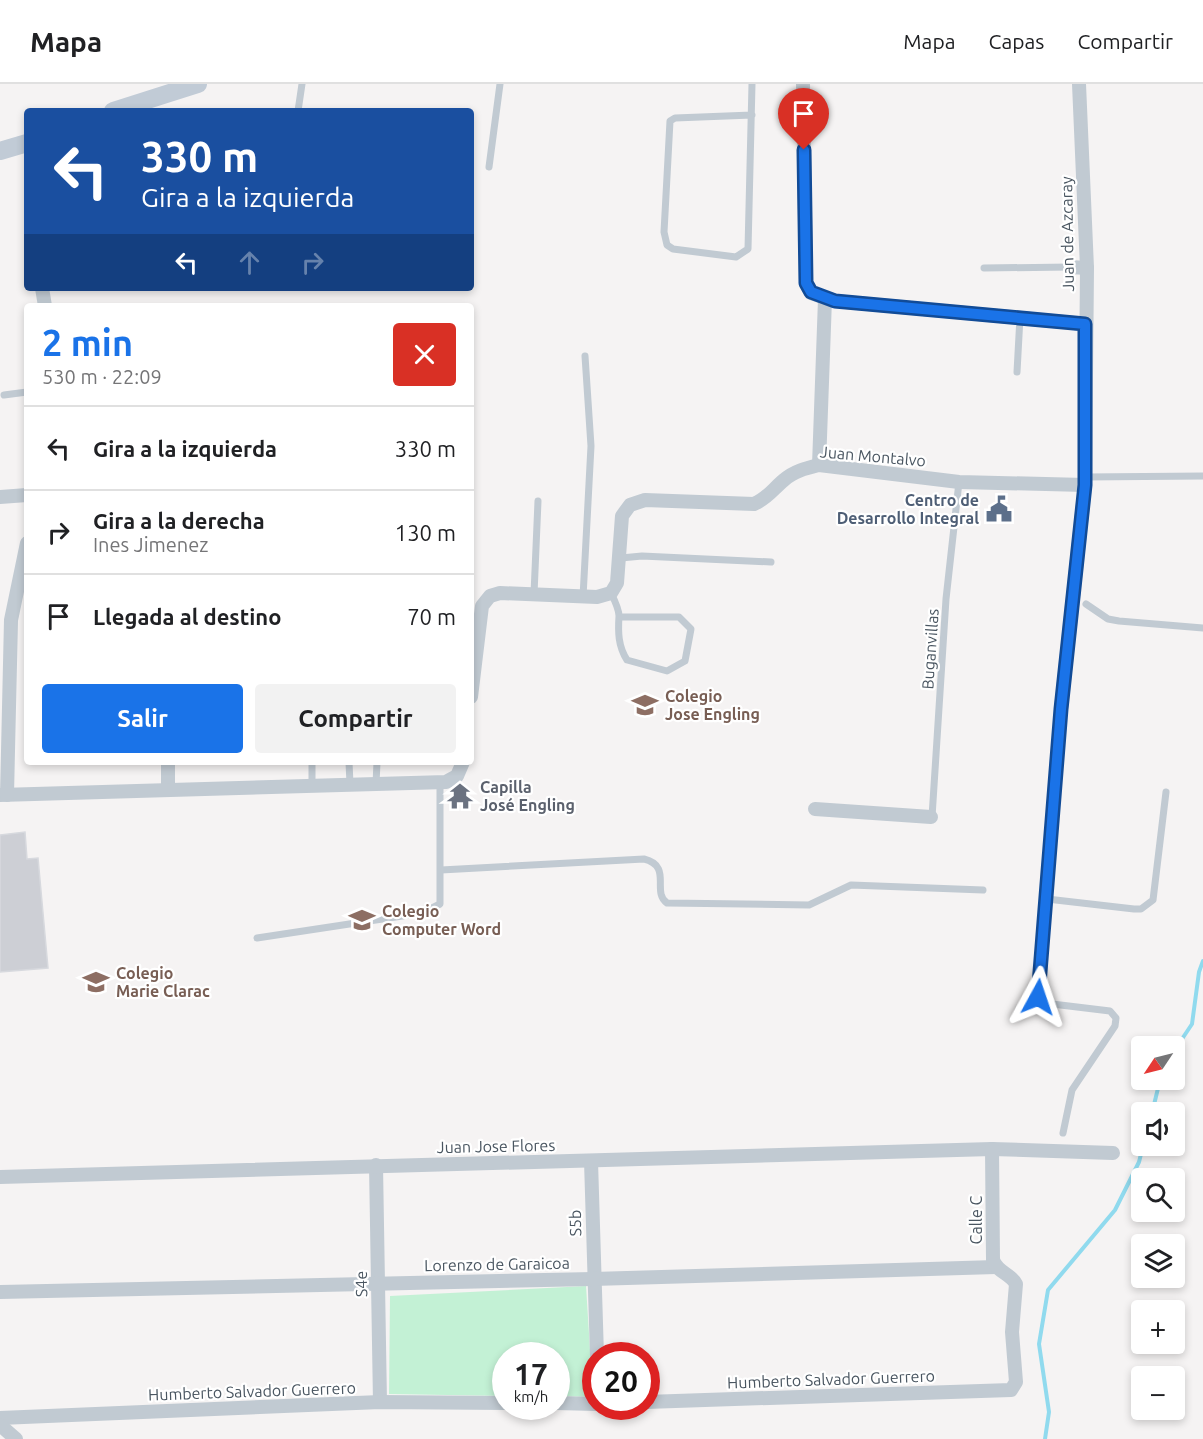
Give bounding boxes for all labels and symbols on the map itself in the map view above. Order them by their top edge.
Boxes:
pin [778,88,829,150]
street label: Juan de Azcaray [1057,176,1077,292]
street label: Juan Montalvo [819,442,927,470]
place label: Centro de Desarrollo Integral [837,491,979,527]
public building icon: Centro de Desarrollo Integral [984,494,1014,524]
street label: Buganvillas [918,608,942,690]
place label: Colegio Jose Engling [665,687,760,723]
school or university icon: Colegio Jose Engling [630,690,660,720]
place label: Capilla José Engling [480,778,575,814]
temple icon: Capilla José Engling [445,781,475,811]
place label: Colegio Computer Word [382,902,501,938]
school or university icon: Colegio Computer Word [347,905,377,935]
place label: Colegio Marie Clarac [116,964,210,1000]
position arrow [1006,965,1070,1029]
school or university icon: Colegio Marie Clarac [81,967,111,997]
north arrow [1131,1036,1185,1090]
street label: Juan Jose Flores [437,1136,555,1156]
street label: Calle C [967,1195,985,1244]
street label: S5b [566,1209,584,1237]
street label: Lorenzo de Garaicoa [424,1254,570,1274]
street label: S4e [352,1271,370,1297]
speed limit sign: 20 [582,1342,660,1420]
street label: Humberto Salvador Guerrero [727,1366,935,1392]
street label: Humberto Salvador Guerrero [148,1378,356,1404]

